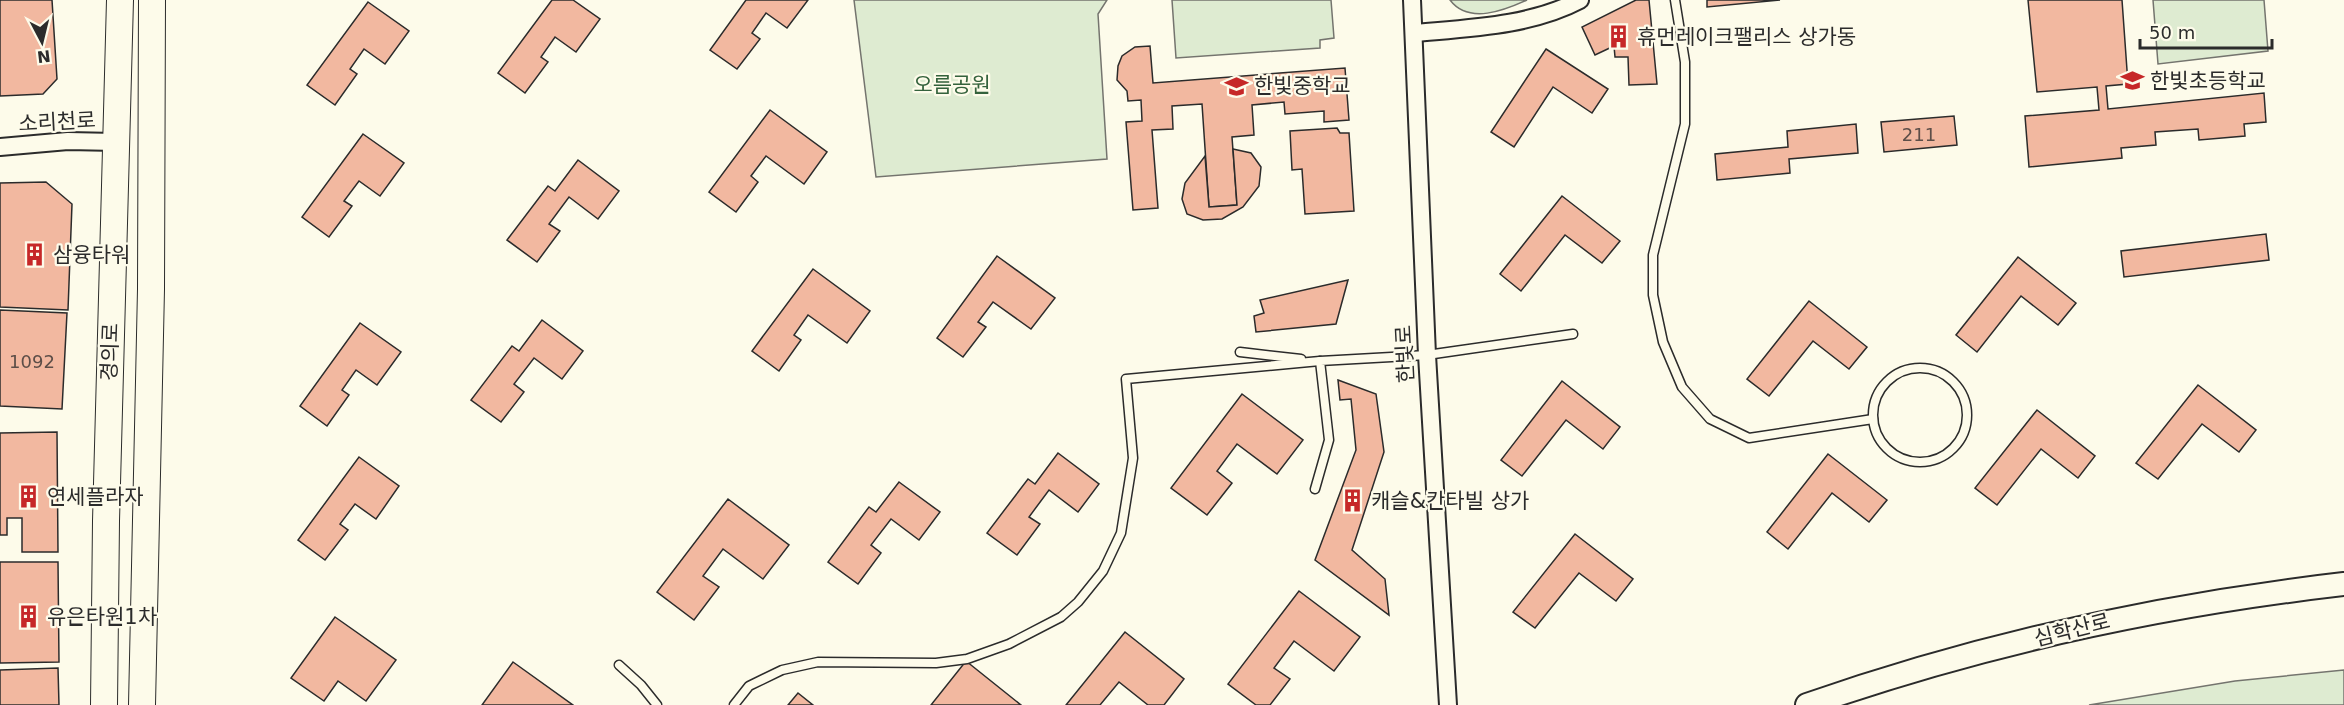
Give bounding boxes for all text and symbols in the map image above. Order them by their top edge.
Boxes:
north arrow [12,12,72,72]
scale bar [2140,12,2272,50]
text: 50 m [2149,22,2195,43]
building icon: 휴먼레이크팰리스 상가동 [1606,24,1632,50]
place label: 휴먼레이크팰리스 상가동 [1637,25,1856,49]
text: N [36,46,52,67]
school or university icon: 한빛초등학교 [2119,68,2145,94]
place label: 한빛초등학교 [2150,69,2266,93]
park label: 오름공원 [913,73,991,97]
school or university icon: 한빛중학교 [1223,73,1249,99]
place label: 한빛중학교 [1254,74,1351,98]
street label: 소리천로 [18,108,96,136]
house number: 211 [1902,124,1936,145]
building icon: 삼융타워 [22,242,48,268]
place label: 삼융타워 [53,243,130,267]
street label: 경의로 [97,323,123,381]
street label: 한빛로 [1391,324,1419,384]
house number: 1092 [9,351,55,372]
building icon: 연세플라자 [16,484,42,510]
place label: 연세플라자 [47,485,144,509]
building icon: 캐슬&칸타빌 상가 [1340,488,1366,514]
place label: 캐슬&칸타빌 상가 [1371,489,1529,513]
building icon: 유은타원1차 [16,604,42,630]
place label: 유은타원1차 [47,605,157,629]
street label: 심학산로 [2032,609,2112,651]

